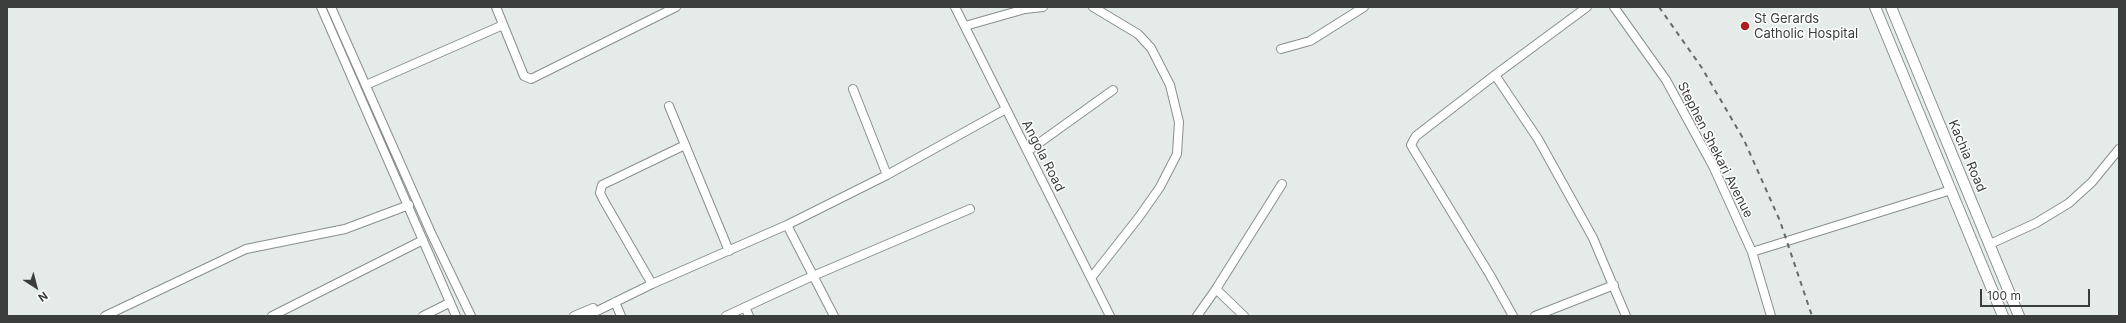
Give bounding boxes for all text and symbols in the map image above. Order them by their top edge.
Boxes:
place label: St Gerards Catholic Hospital [1754,11,1858,42]
marker: St Gerards Catholic Hospital [1739,20,1751,32]
street label: Stephen Shekari Avenue [1674,80,1756,220]
street label: Angola Road [1018,118,1068,194]
street label: Kachia Road [1945,118,1989,194]
north arrow [16,267,56,307]
scale bar [1982,281,2092,307]
text: 100 m [1987,288,2021,303]
text: N [36,289,51,305]

